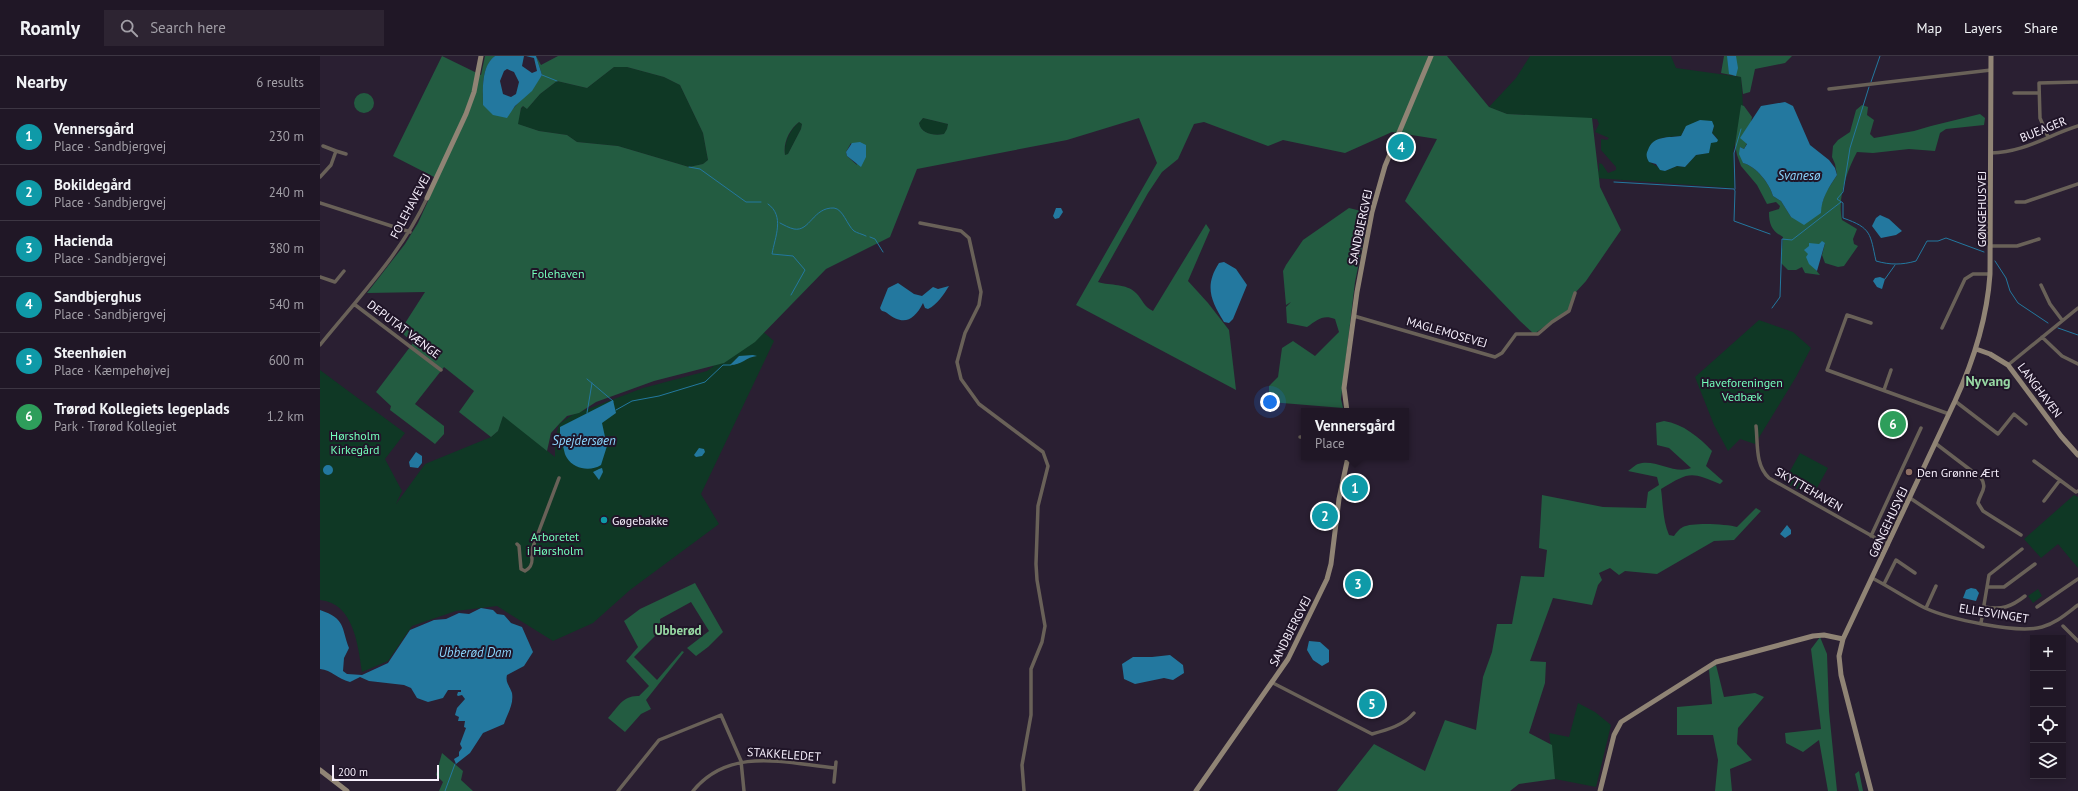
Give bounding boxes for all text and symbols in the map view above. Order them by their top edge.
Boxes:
search box [104,10,384,46]
text: Roamly [20,16,80,40]
icon: search [118,17,140,39]
text: Search here [150,18,226,37]
text: Map [1916,19,1942,37]
text: Layers [1964,19,2002,37]
text: Share [2024,19,2058,37]
text: Nearby [16,71,67,93]
text: 6 results [256,74,304,91]
street label: BUEAGER [2018,113,2068,145]
text: Vennersgård [54,119,134,138]
text: 1 [25,128,33,145]
text: 230 m [269,128,304,145]
pin: 4 [1388,132,1414,162]
text: Place · Sandbjergvej [54,138,166,155]
water label: Svanesø [1778,167,1821,184]
street label: FOLEHAVEVEJ [387,171,433,241]
street label: GØNGEHUSVEJ [1974,171,1989,247]
text: Bokildegård [54,175,131,194]
text: 2 [25,184,33,201]
text: 240 m [269,184,304,201]
street label: SANDBJERGVEJ [1345,188,1375,266]
text: Place · Sandbjergvej [54,194,166,211]
text: Hacienda [54,231,113,250]
text: 3 [25,240,33,257]
text: 380 m [269,240,304,257]
text: Place · Sandbjergvej [54,250,166,267]
park label: Folehaven [531,266,585,281]
text: Sandbjerghus [54,287,141,306]
text: 4 [25,296,33,313]
text: 540 m [269,296,304,313]
street label: DEPUTAT VÆNGE [365,297,443,361]
text: Place · Sandbjergvej [54,306,166,323]
street label: MAGLEMOSEVEJ [1405,313,1489,351]
text: Steenhøien [54,343,127,362]
text: 5 [25,352,33,369]
text: 600 m [269,352,304,369]
street label: LANGHAVEN [2015,360,2065,420]
text: Place · Kæmpehøjvej [54,362,170,379]
district label: Nyvang [1965,372,2011,390]
park label: Haveforeningen Vedbæk [1701,375,1783,404]
your location [1260,392,1280,412]
text: Trørød Kollegiets legeplads [54,399,229,418]
text: 6 [25,408,33,425]
text: 1.2 km [267,408,304,425]
popup [1301,408,1409,460]
pin: 6 [1880,409,1906,439]
text: Vennersgård [1315,416,1395,435]
text: Park · Trørød Kollegiet [54,418,176,435]
park label: Hørsholm Kirkegård [330,428,380,457]
water label: Spejdersøen [552,432,616,449]
text: Place [1315,435,1345,452]
street label: SKYTTEHAVEN [1772,464,1846,514]
place label: Den Grønne Ært [1917,465,1999,480]
marker: Den Grønne Ært [1904,467,1914,477]
pin: 1 [1342,473,1368,503]
street label: GØNGEHUSVEJ [1865,484,1911,560]
pin: 2 [1312,501,1338,531]
place label: Gøgebakke [612,513,668,528]
marker: Gøgebakke [599,515,609,525]
park label: Arboretet i Hørsholm [527,529,583,558]
pin: 3 [1345,569,1371,599]
street label: SANDBJERGVEJ [1266,593,1314,669]
street label: ELLESVINGET [1958,600,2030,626]
district label: Ubberød [654,622,702,639]
map controls [2030,635,2066,779]
button: + [2030,635,2066,671]
water label: Ubberød Dam [439,644,511,661]
button: − [2030,671,2066,707]
pin: 5 [1359,689,1385,719]
button: locate [2030,707,2066,743]
button: layers [2030,743,2066,779]
street label: STAKKELEDET [747,744,822,764]
scale bar [332,763,439,782]
text: 200 m [338,765,368,779]

